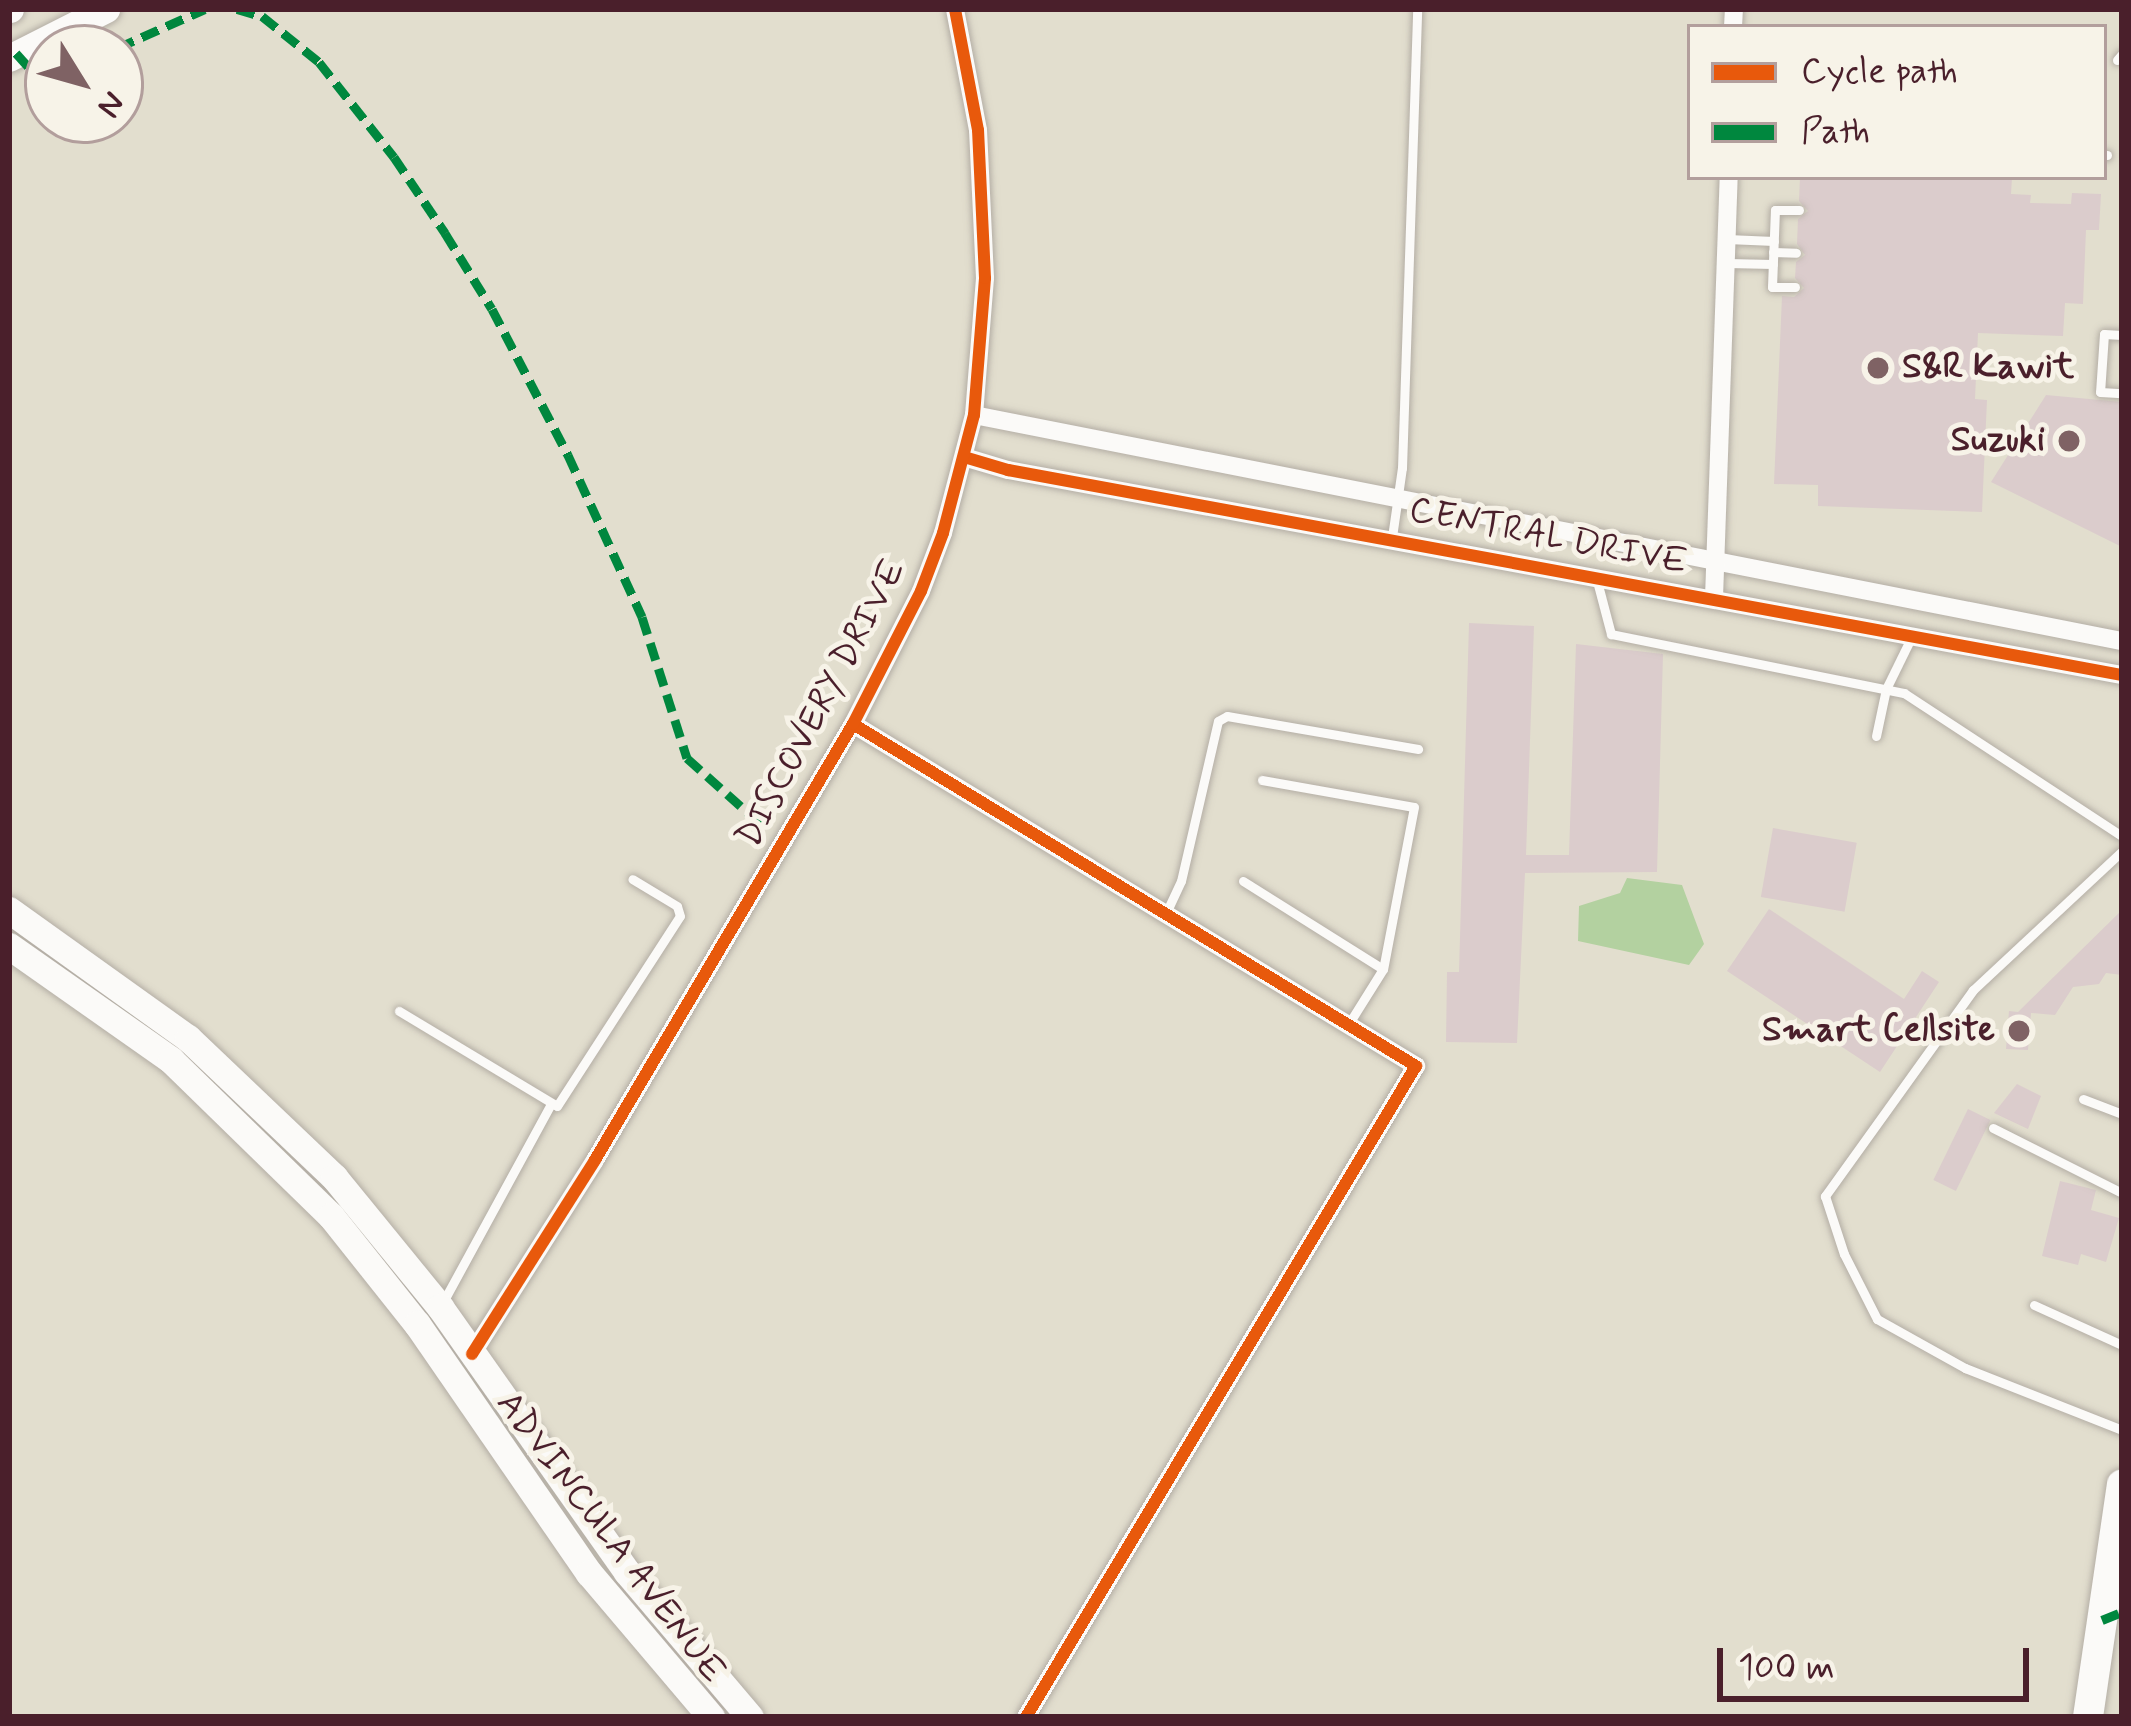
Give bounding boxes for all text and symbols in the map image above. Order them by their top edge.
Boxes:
north arrow [24,24,144,144]
legend [1687,24,2107,180]
text: Cycle path [1801,49,1958,96]
text: N [86,82,135,126]
text: Path [1801,109,1870,156]
place label: S&R Kawit [1902,346,2066,390]
marker: S&R Kawit [1865,355,1891,381]
place label: Suzuki [1951,419,2045,463]
marker: Suzuki [2056,428,2082,454]
street label: CENTRAL DRIVE [1404,489,1692,585]
street label: DISCOVERY DRIVE [728,553,916,855]
place label: Smart Cellsite [1760,1009,1995,1053]
marker: Smart Cellsite [2006,1018,2032,1044]
street label: ADVINCULA AVENUE [486,1384,734,1692]
scale bar [1723,1624,2035,1698]
text: 100 m [1738,1645,1835,1692]

